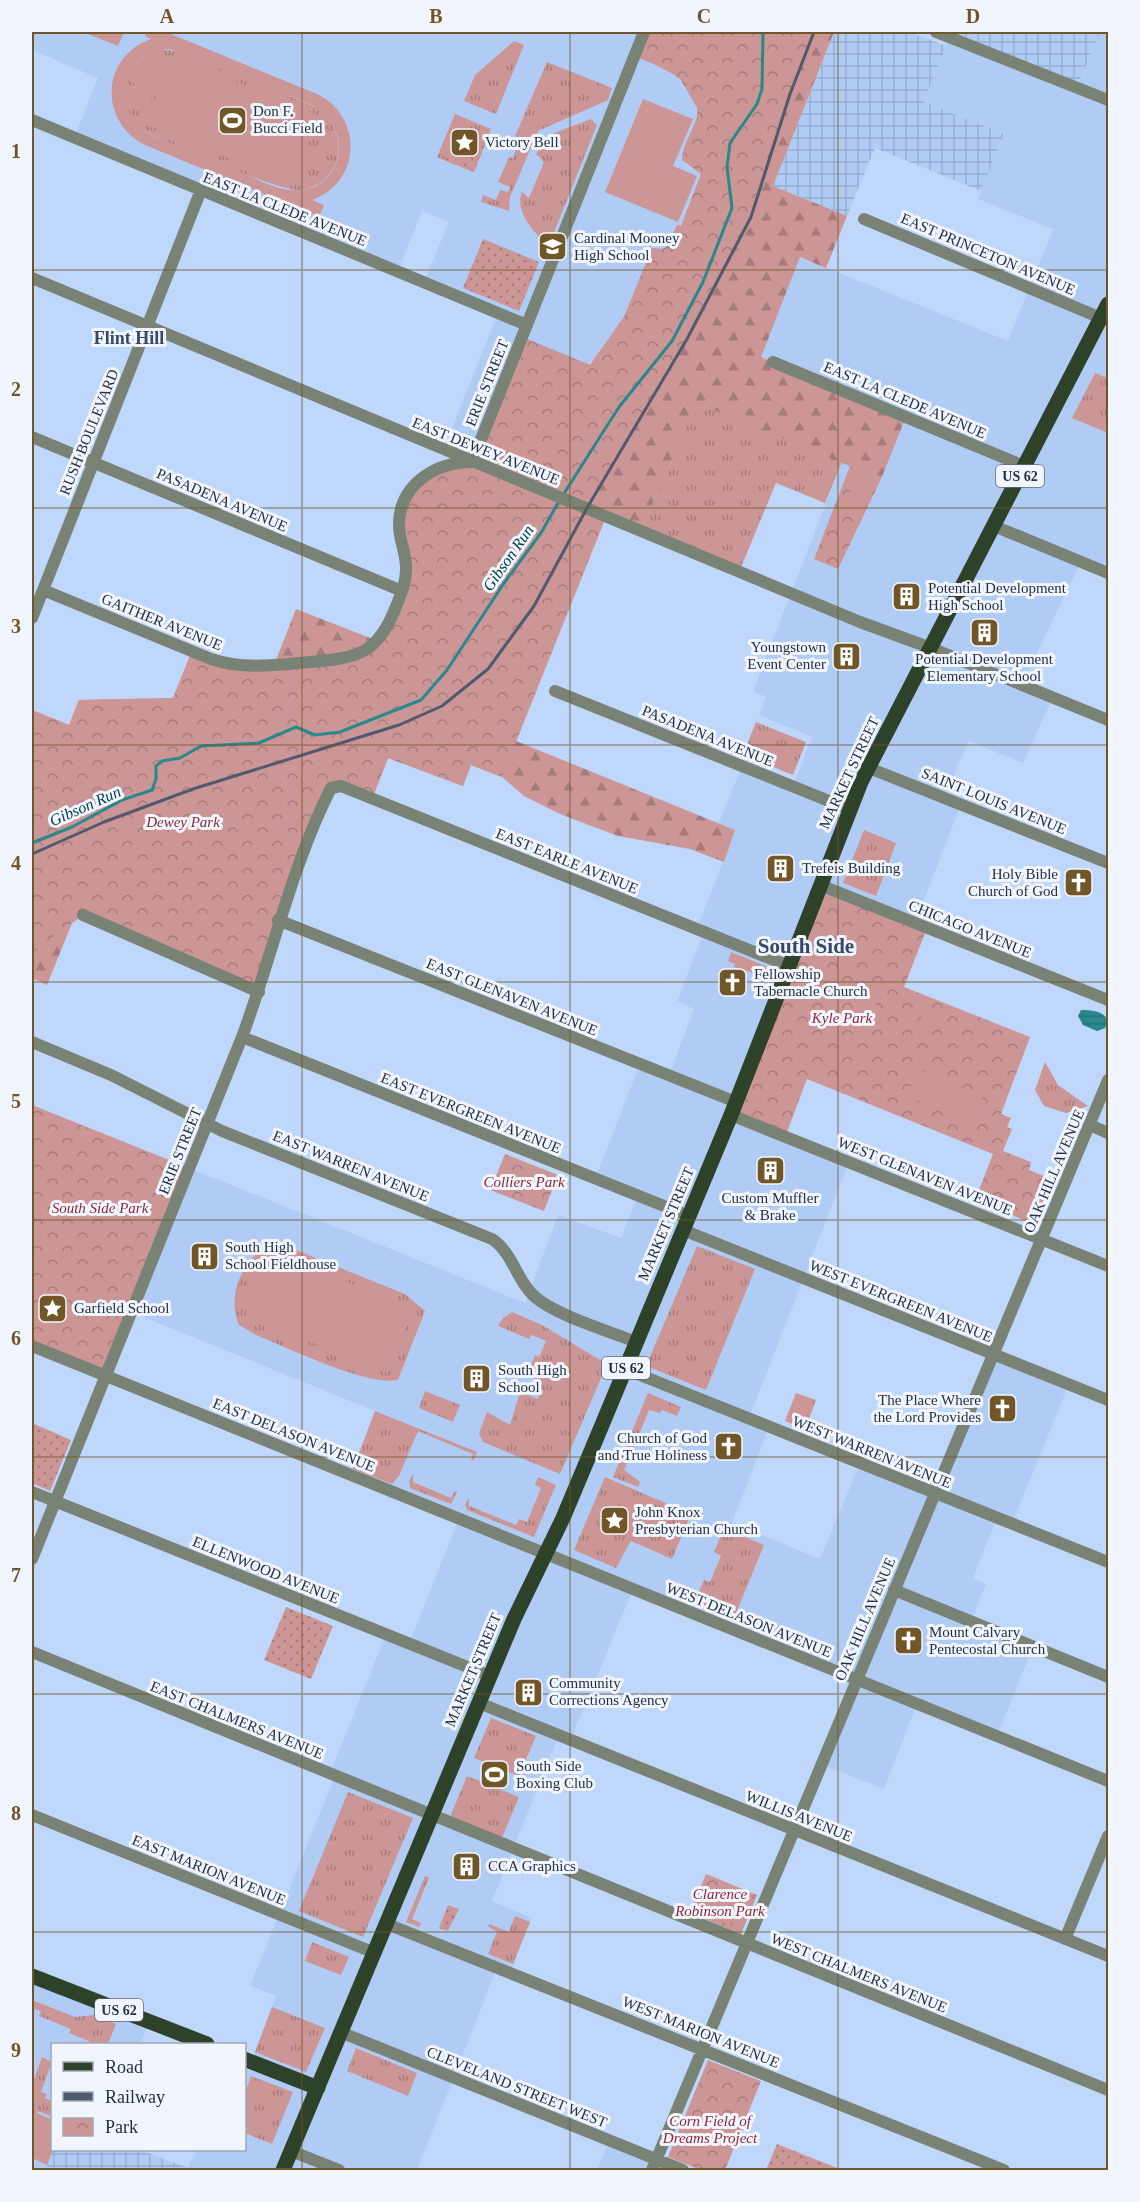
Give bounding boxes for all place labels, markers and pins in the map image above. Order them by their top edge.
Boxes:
place label: Don F. Bucci Field [253,103,323,136]
sports icon: Don F. Bucci Field [216,104,248,136]
place icon: Victory Bell [448,126,480,158]
place label: Victory Bell [485,134,559,150]
place label: Cardinal Mooney High School [574,230,680,263]
school or university icon: Cardinal Mooney High School [537,231,569,263]
place label: Potential Development High School [928,580,1067,613]
building icon: Potential Development High School [891,581,923,613]
building icon: Potential Development Elementary School [968,616,1000,648]
place label: Youngstown Event Center [747,639,826,672]
building icon: Youngstown Event Center [831,640,863,672]
place label: Potential Development Elementary School [915,651,1054,684]
building icon: Trefeis Building [765,852,797,884]
place label: Trefeis Building [802,860,901,876]
place label: Holy Bible Church of God [968,866,1058,899]
church icon: Holy Bible Church of God [1063,867,1095,899]
place label: Fellowship Tabernacle Church [754,966,868,999]
church icon: Fellowship Tabernacle Church [717,967,749,999]
building icon: Custom Muffler & Brake [754,1155,786,1187]
place label: Custom Muffler & Brake [722,1190,818,1223]
place label: South High School Fieldhouse [225,1239,337,1272]
building icon: South High School Fieldhouse [188,1240,220,1272]
place icon: Garfield School [37,1292,69,1324]
place label: Garfield School [74,1300,169,1316]
place label: South High School [498,1362,567,1395]
building icon: South High School [461,1363,493,1395]
place label: The Place Where the Lord Provides [874,1392,981,1425]
church icon: The Place Where the Lord Provides [986,1393,1018,1425]
place label: Church of God and True Holiness [598,1430,707,1463]
church icon: Church of God and True Holiness [712,1431,744,1463]
place label: John Knox Presbyterian Church [635,1504,758,1537]
place icon: John Knox Presbyterian Church [598,1505,630,1537]
place label: Mount Calvary Pentecostal Church [929,1624,1046,1657]
church icon: Mount Calvary Pentecostal Church [892,1625,924,1657]
place label: Community Corrections Agency [549,1675,669,1708]
building icon: Community Corrections Agency [512,1676,544,1708]
place label: South Side Boxing Club [516,1758,593,1791]
sports icon: South Side Boxing Club [479,1759,511,1791]
building icon: CCA Graphics [451,1850,483,1882]
place label: CCA Graphics [488,1858,576,1874]

